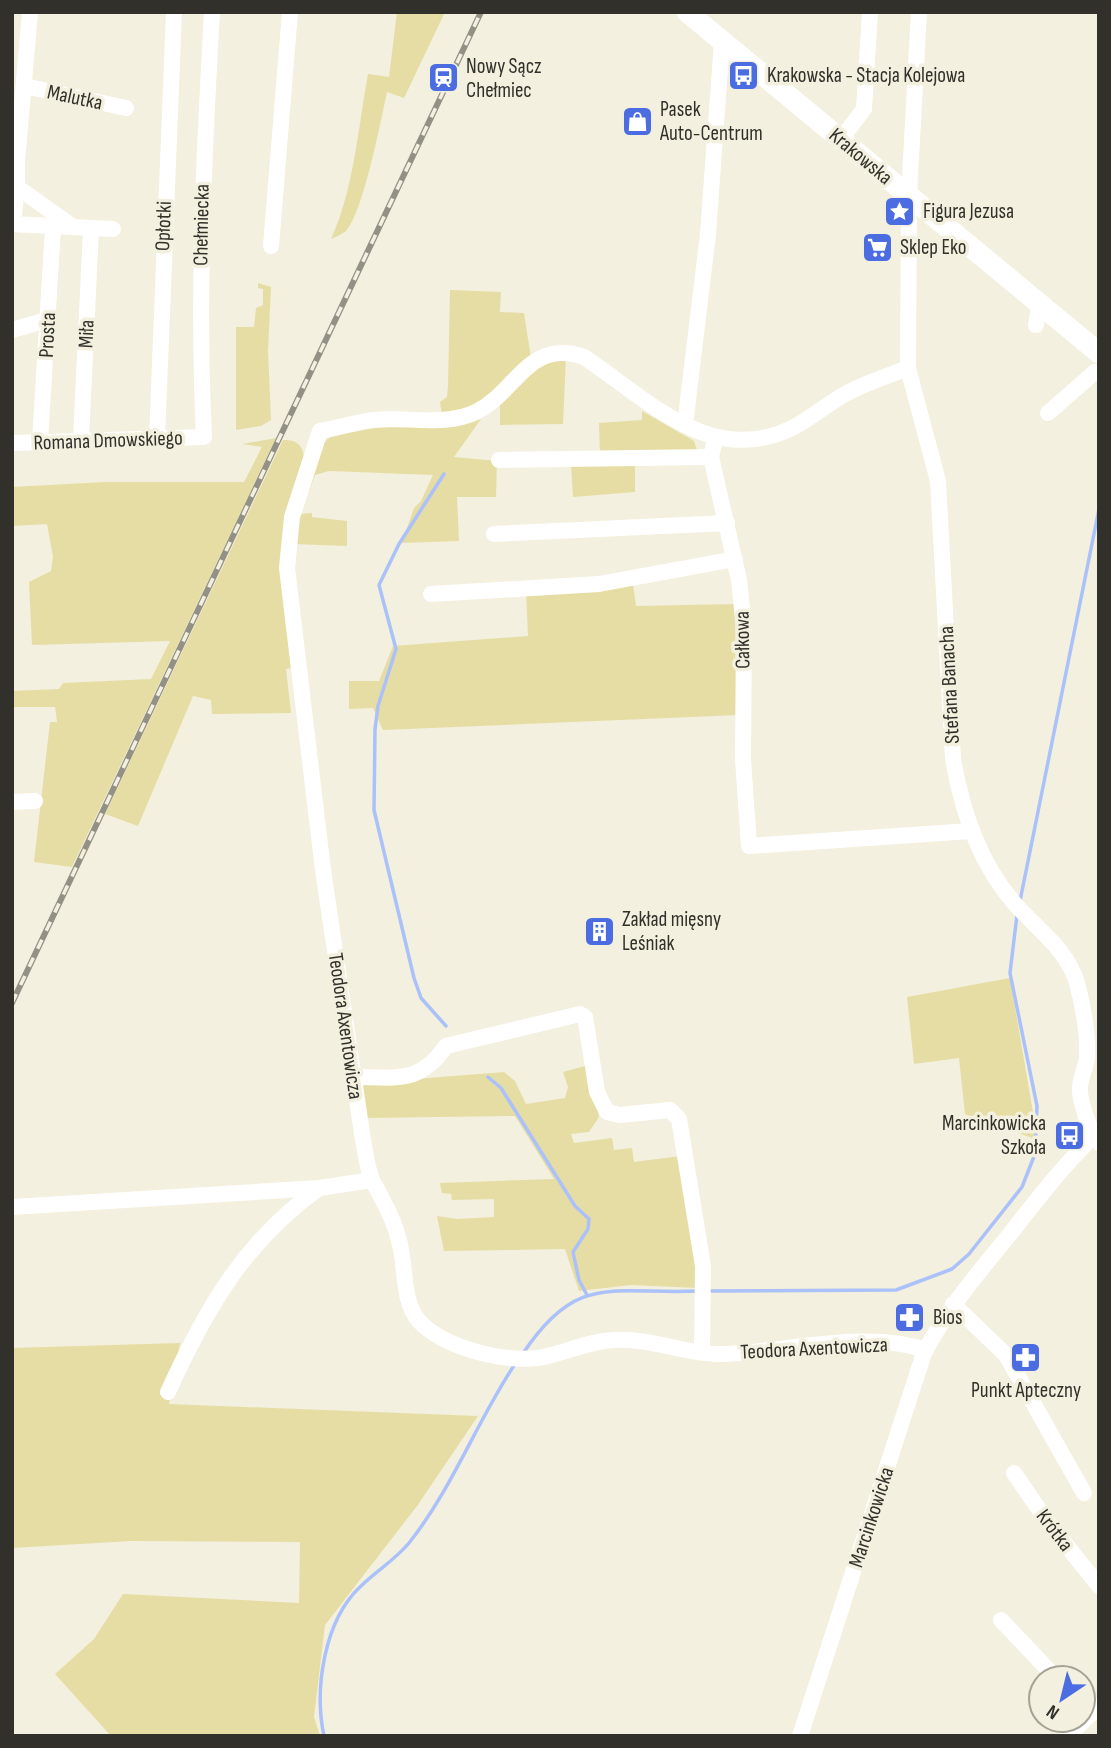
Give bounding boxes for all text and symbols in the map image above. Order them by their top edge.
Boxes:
place label: Nowy Sącz Chełmiec [466,54,542,103]
bus stop icon: Krakowska - Stacja Kolejowa [727,58,761,92]
station icon: Nowy Sącz Chełmiec [426,61,460,95]
place label: Krakowska - Stacja Kolejowa [767,63,965,88]
street label: Malutka [45,79,105,116]
place label: Pasek Auto-Centrum [659,97,763,146]
shop icon: Pasek Auto-Centrum [620,104,654,138]
street label: Krakowska [824,123,897,190]
street label: Chełmiecka [188,184,215,266]
place icon: Figura Jezusa [883,194,917,228]
place label: Figura Jezusa [923,199,1014,224]
street label: Opłotki [150,201,177,251]
supermarket icon: Sklep Eko [860,230,894,264]
place label: Sklep Eko [900,235,966,260]
street label: Prosta [34,312,61,358]
street label: Miła [73,319,100,349]
street label: Romana Dmowskiego [33,425,183,456]
street label: Całkowa [729,611,756,669]
street label: Stefana Banacha [934,625,965,745]
place label: Zakład mięsny Leśniak [622,907,721,956]
building icon: Zakład mięsny Leśniak [582,914,616,948]
street label: Teodora Axentowicza [323,951,368,1101]
place label: Marcinkowicka Szkoła [942,1111,1046,1160]
bus stop icon: Marcinkowicka Szkoła [1052,1118,1086,1152]
pharmacy icon: Bios [893,1300,927,1334]
place label: Bios [933,1305,963,1330]
street label: Teodora Axentowicza [740,1332,888,1365]
pharmacy icon: Punkt Apteczny [1009,1341,1043,1375]
place label: Punkt Apteczny [971,1378,1081,1403]
street label: Marcinkowicka [844,1464,899,1571]
street label: Krótka [1031,1504,1079,1556]
north arrow [1027,1664,1097,1734]
text: N [1042,1699,1064,1724]

